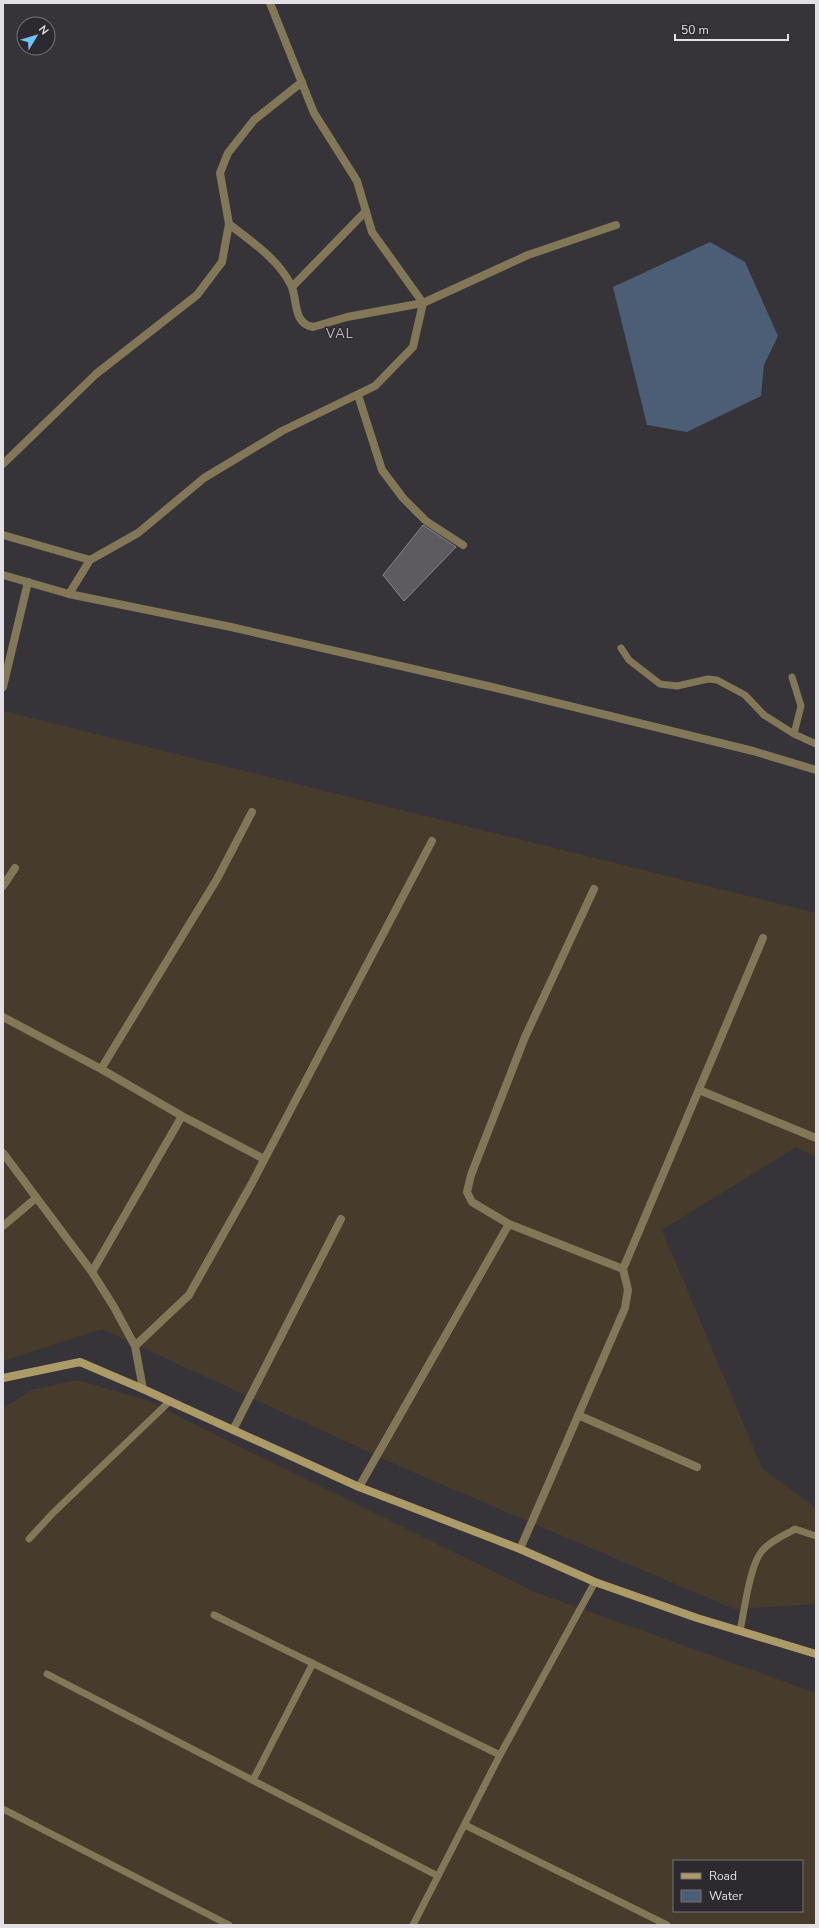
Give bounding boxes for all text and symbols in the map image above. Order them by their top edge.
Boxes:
north arrow [16,16,56,56]
scale bar [675,16,788,42]
text: N [35,22,52,38]
text: 50 m [681,22,709,38]
district label: VAL [325,325,354,343]
legend [673,1860,803,1912]
text: Road [709,1868,737,1884]
text: Water [709,1888,743,1904]

